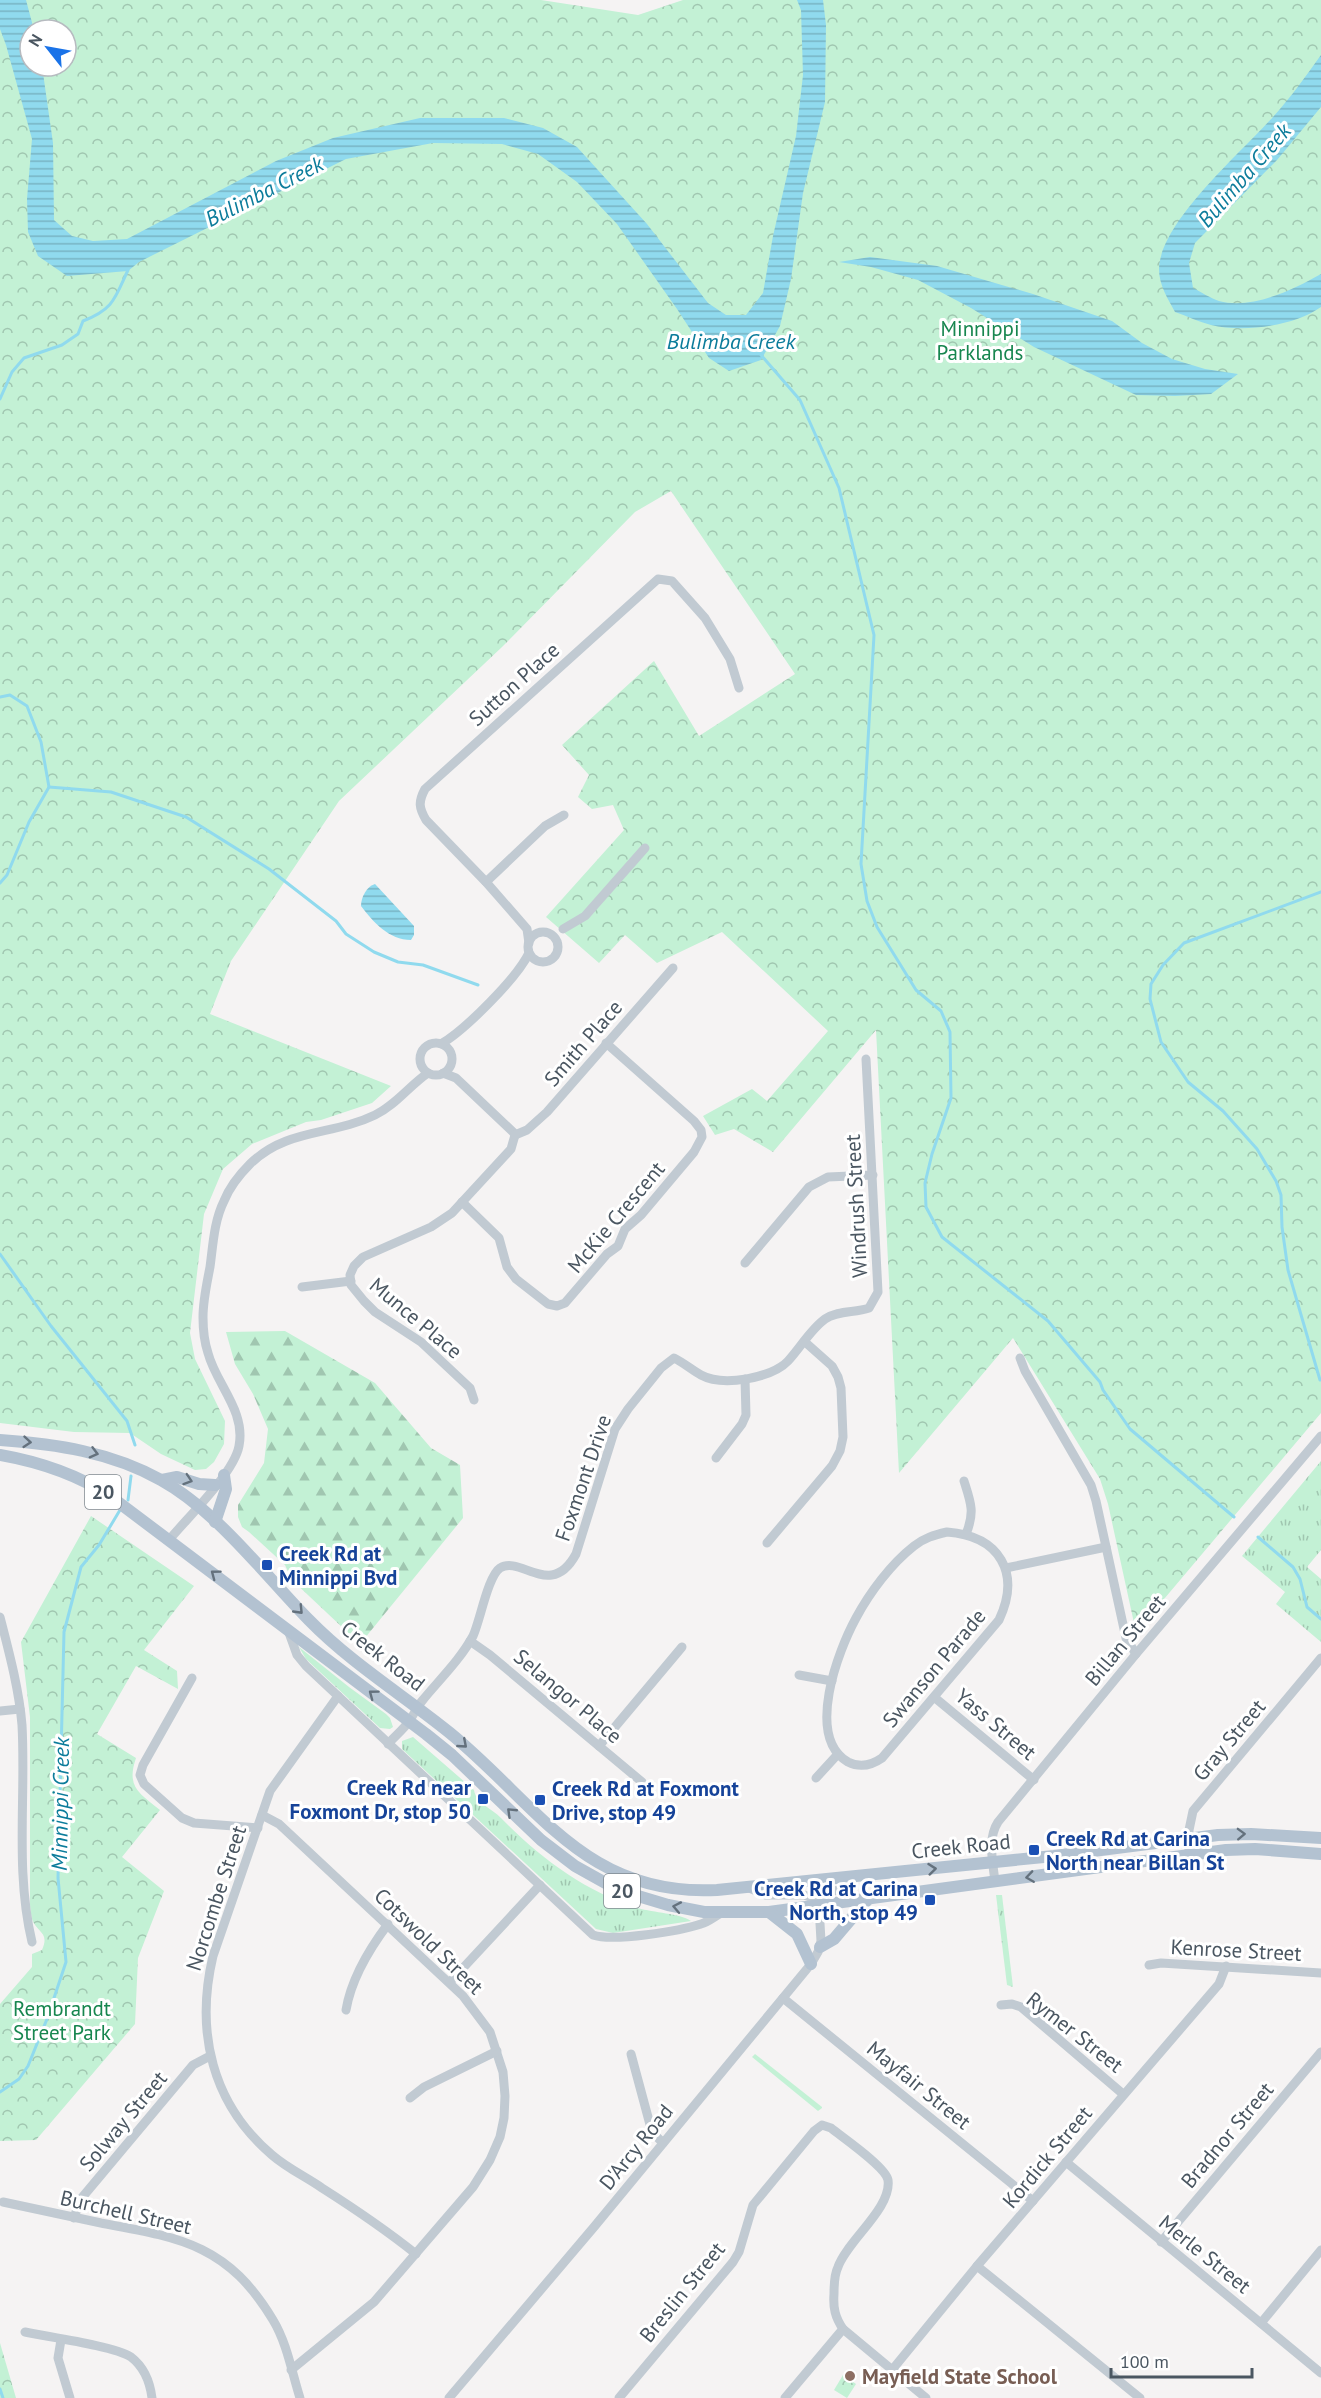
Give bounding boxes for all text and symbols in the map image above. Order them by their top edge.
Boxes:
north arrow [18,18,78,78]
text: N [24,31,46,50]
water label: Bulimba Creek [1191,116,1298,233]
water label: Bulimba Creek [200,149,329,233]
park label: Minnippi Parklands [937,315,1023,366]
water label: Bulimba Creek [667,327,796,355]
street label: Sutton Place [463,636,565,732]
street label: Smith Place [538,994,628,1092]
street label: Windrush Street [839,1133,873,1279]
street label: McKie Crescent [562,1156,670,1278]
street label: Munce Place [364,1271,468,1365]
street label: Foxmont Drive [549,1411,617,1545]
one-way arrow [23,1435,32,1448]
one-way arrow [89,1446,99,1459]
one-way arrow [182,1473,193,1486]
road number: 20 [85,1475,121,1509]
place label: Creek Rd at Minnippi Bvd [279,1540,397,1591]
marker: Creek Rd at Minnippi Bvd [260,1558,274,1572]
one-way arrow [211,1571,222,1582]
street label: Billan Street [1079,1589,1171,1691]
one-way arrow [292,1603,303,1614]
street label: Swanson Parade [877,1603,991,1733]
street label: Creek Road [336,1615,430,1697]
street label: Selangor Place [508,1643,628,1749]
street label: Yass Street [950,1682,1042,1766]
one-way arrow [369,1690,380,1701]
street label: Gray Street [1187,1694,1271,1786]
water label: Minnippi Creek [45,1736,75,1871]
one-way arrow [456,1737,467,1748]
place label: Creek Rd near Foxmont Dr, stop 50 [290,1774,472,1825]
place label: Creek Rd at Foxmont Drive, stop 49 [552,1775,740,1826]
marker: Creek Rd near Foxmont Dr, stop 50 [476,1792,490,1806]
marker: Creek Rd at Foxmont Drive, stop 49 [533,1793,547,1807]
one-way arrow [508,1808,519,1819]
street label: Norcombe Street [180,1822,252,1974]
place label: Creek Rd at Carina North near Billan St [1046,1825,1225,1876]
street label: Creek Road [910,1827,1012,1865]
one-way arrow [1237,1828,1246,1840]
marker: Creek Rd at Carina North near Billan St [1027,1843,1041,1857]
one-way arrow [927,1863,936,1876]
one-way arrow [1026,1870,1035,1882]
road number: 20 [604,1874,640,1908]
place label: Creek Rd at Carina North, stop 49 [754,1875,918,1926]
street label: Cotswold Street [369,1882,489,2000]
marker: Creek Rd at Carina North, stop 49 [923,1893,937,1907]
one-way arrow [672,1901,682,1914]
street label: Kenrose Street [1170,1933,1302,1967]
street label: Rymer Street [1021,1986,1129,2078]
park label: Rembrandt Street Park [13,1995,111,2046]
street label: Mayfair Street [862,2035,976,2135]
street label: Solway Street [73,2065,173,2177]
street label: Bradnor Street [1175,2076,1279,2194]
street label: D'Arcy Road [593,2099,679,2195]
street label: Kordick Street [996,2100,1098,2214]
street label: Burchell Street [58,2184,194,2240]
street label: Merle Street [1154,2209,1256,2299]
street label: Breslin Street [633,2236,731,2348]
scale bar [1111,2341,1252,2379]
text: 100 m [1120,2350,1169,2373]
place label: Mayfield State School [862,2363,1058,2390]
marker: Mayfield State School [843,2369,857,2383]

